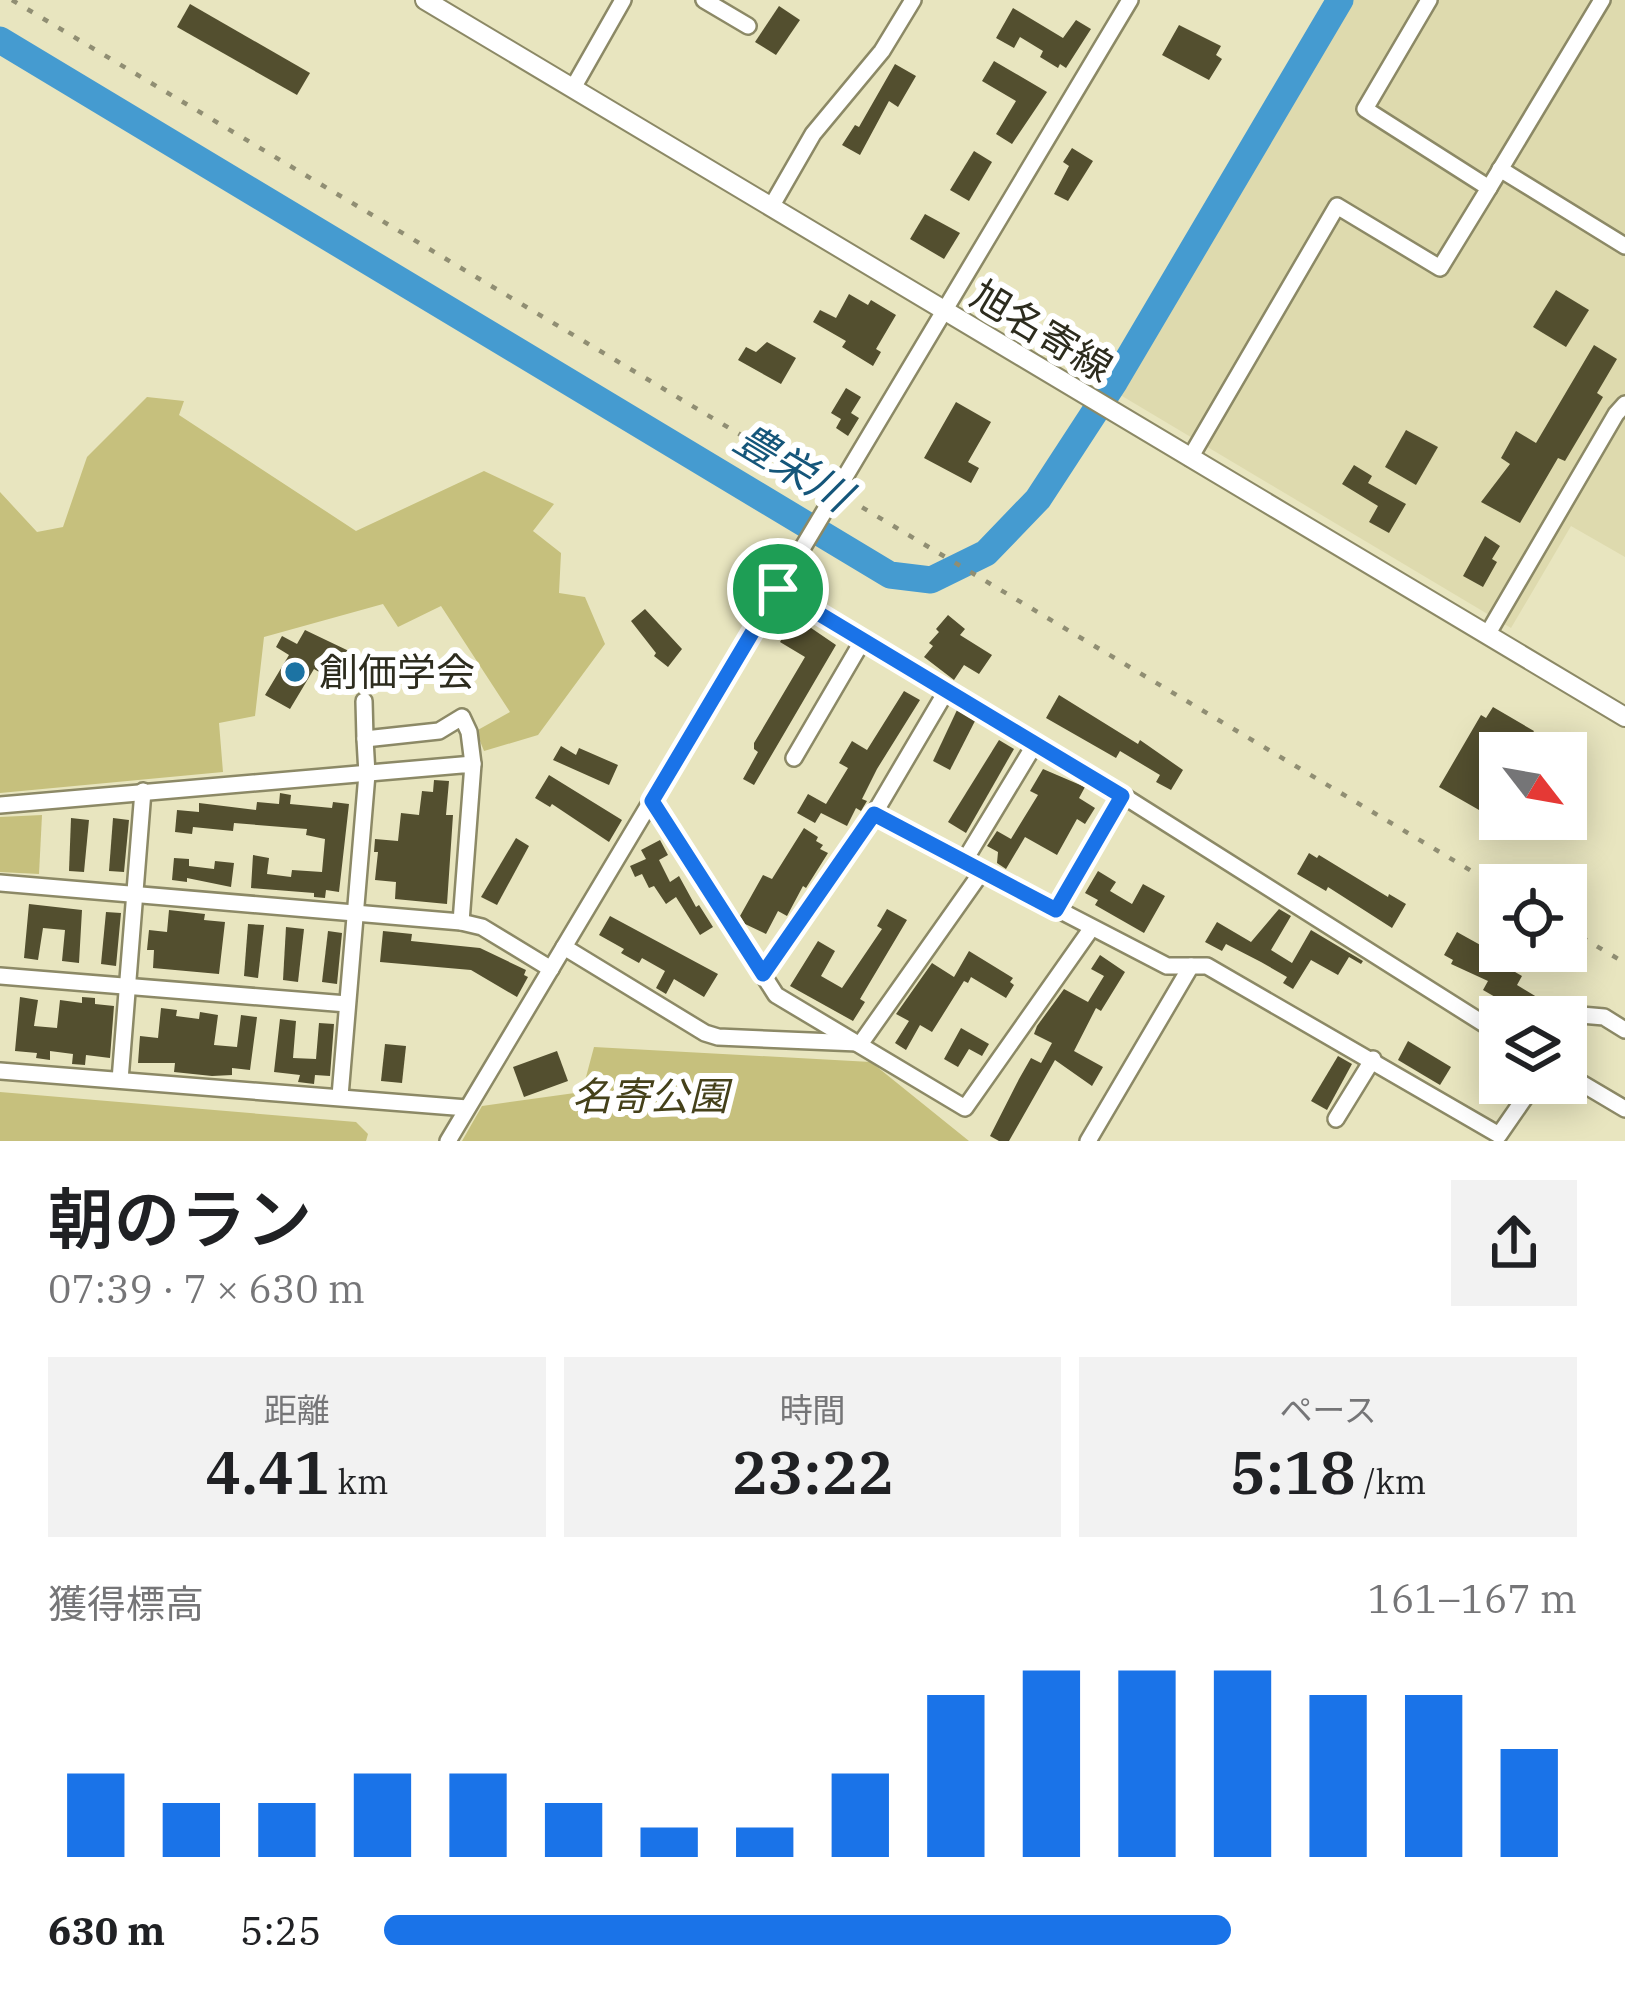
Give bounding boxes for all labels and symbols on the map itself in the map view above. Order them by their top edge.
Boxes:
street label: 旭名寄線 [962,269,1122,393]
water label: 豊栄川 [725,411,865,525]
pin [727,538,829,640]
place label: 創価学会 [319,646,475,697]
marker: 創価学会 [282,659,308,685]
north arrow [1479,732,1587,840]
park label: 名寄公園 [572,1070,733,1121]

